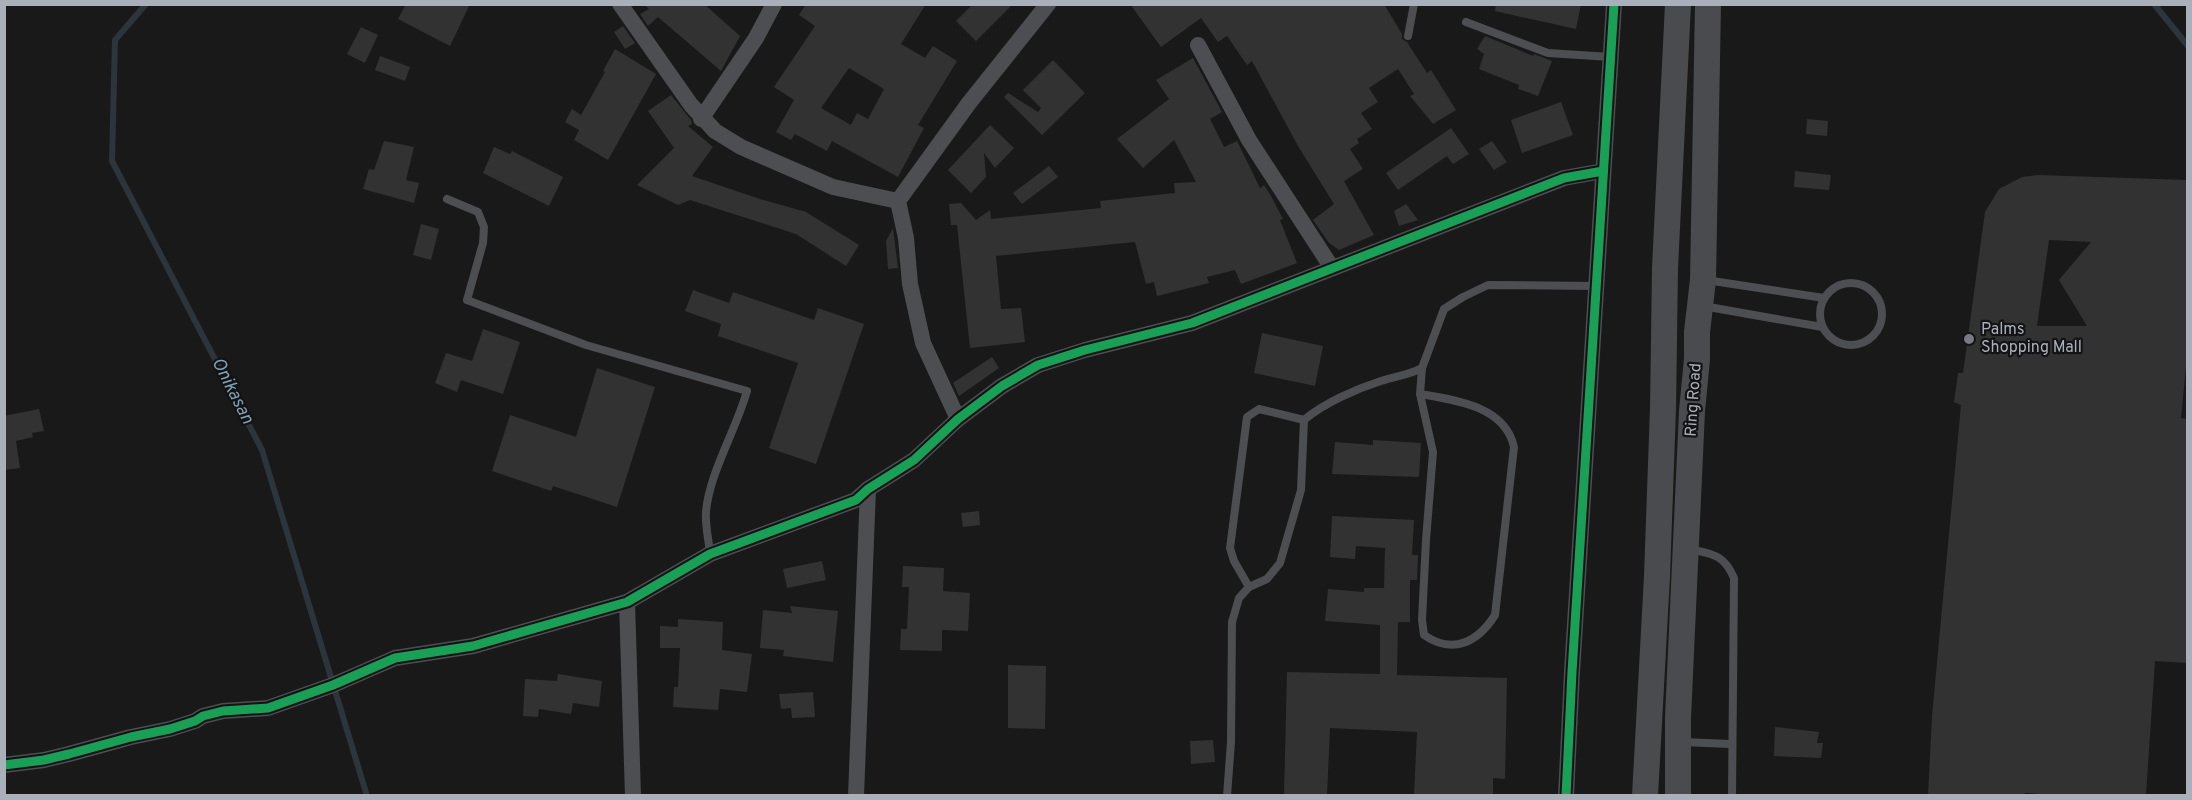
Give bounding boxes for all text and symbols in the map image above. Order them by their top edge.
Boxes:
place label: Palms Shopping Mall [1981,320,2082,358]
marker: Palms Shopping Mall [1962,332,1976,346]
water label: Onikasan [205,354,259,428]
street label: Ring Road [1681,363,1707,437]

